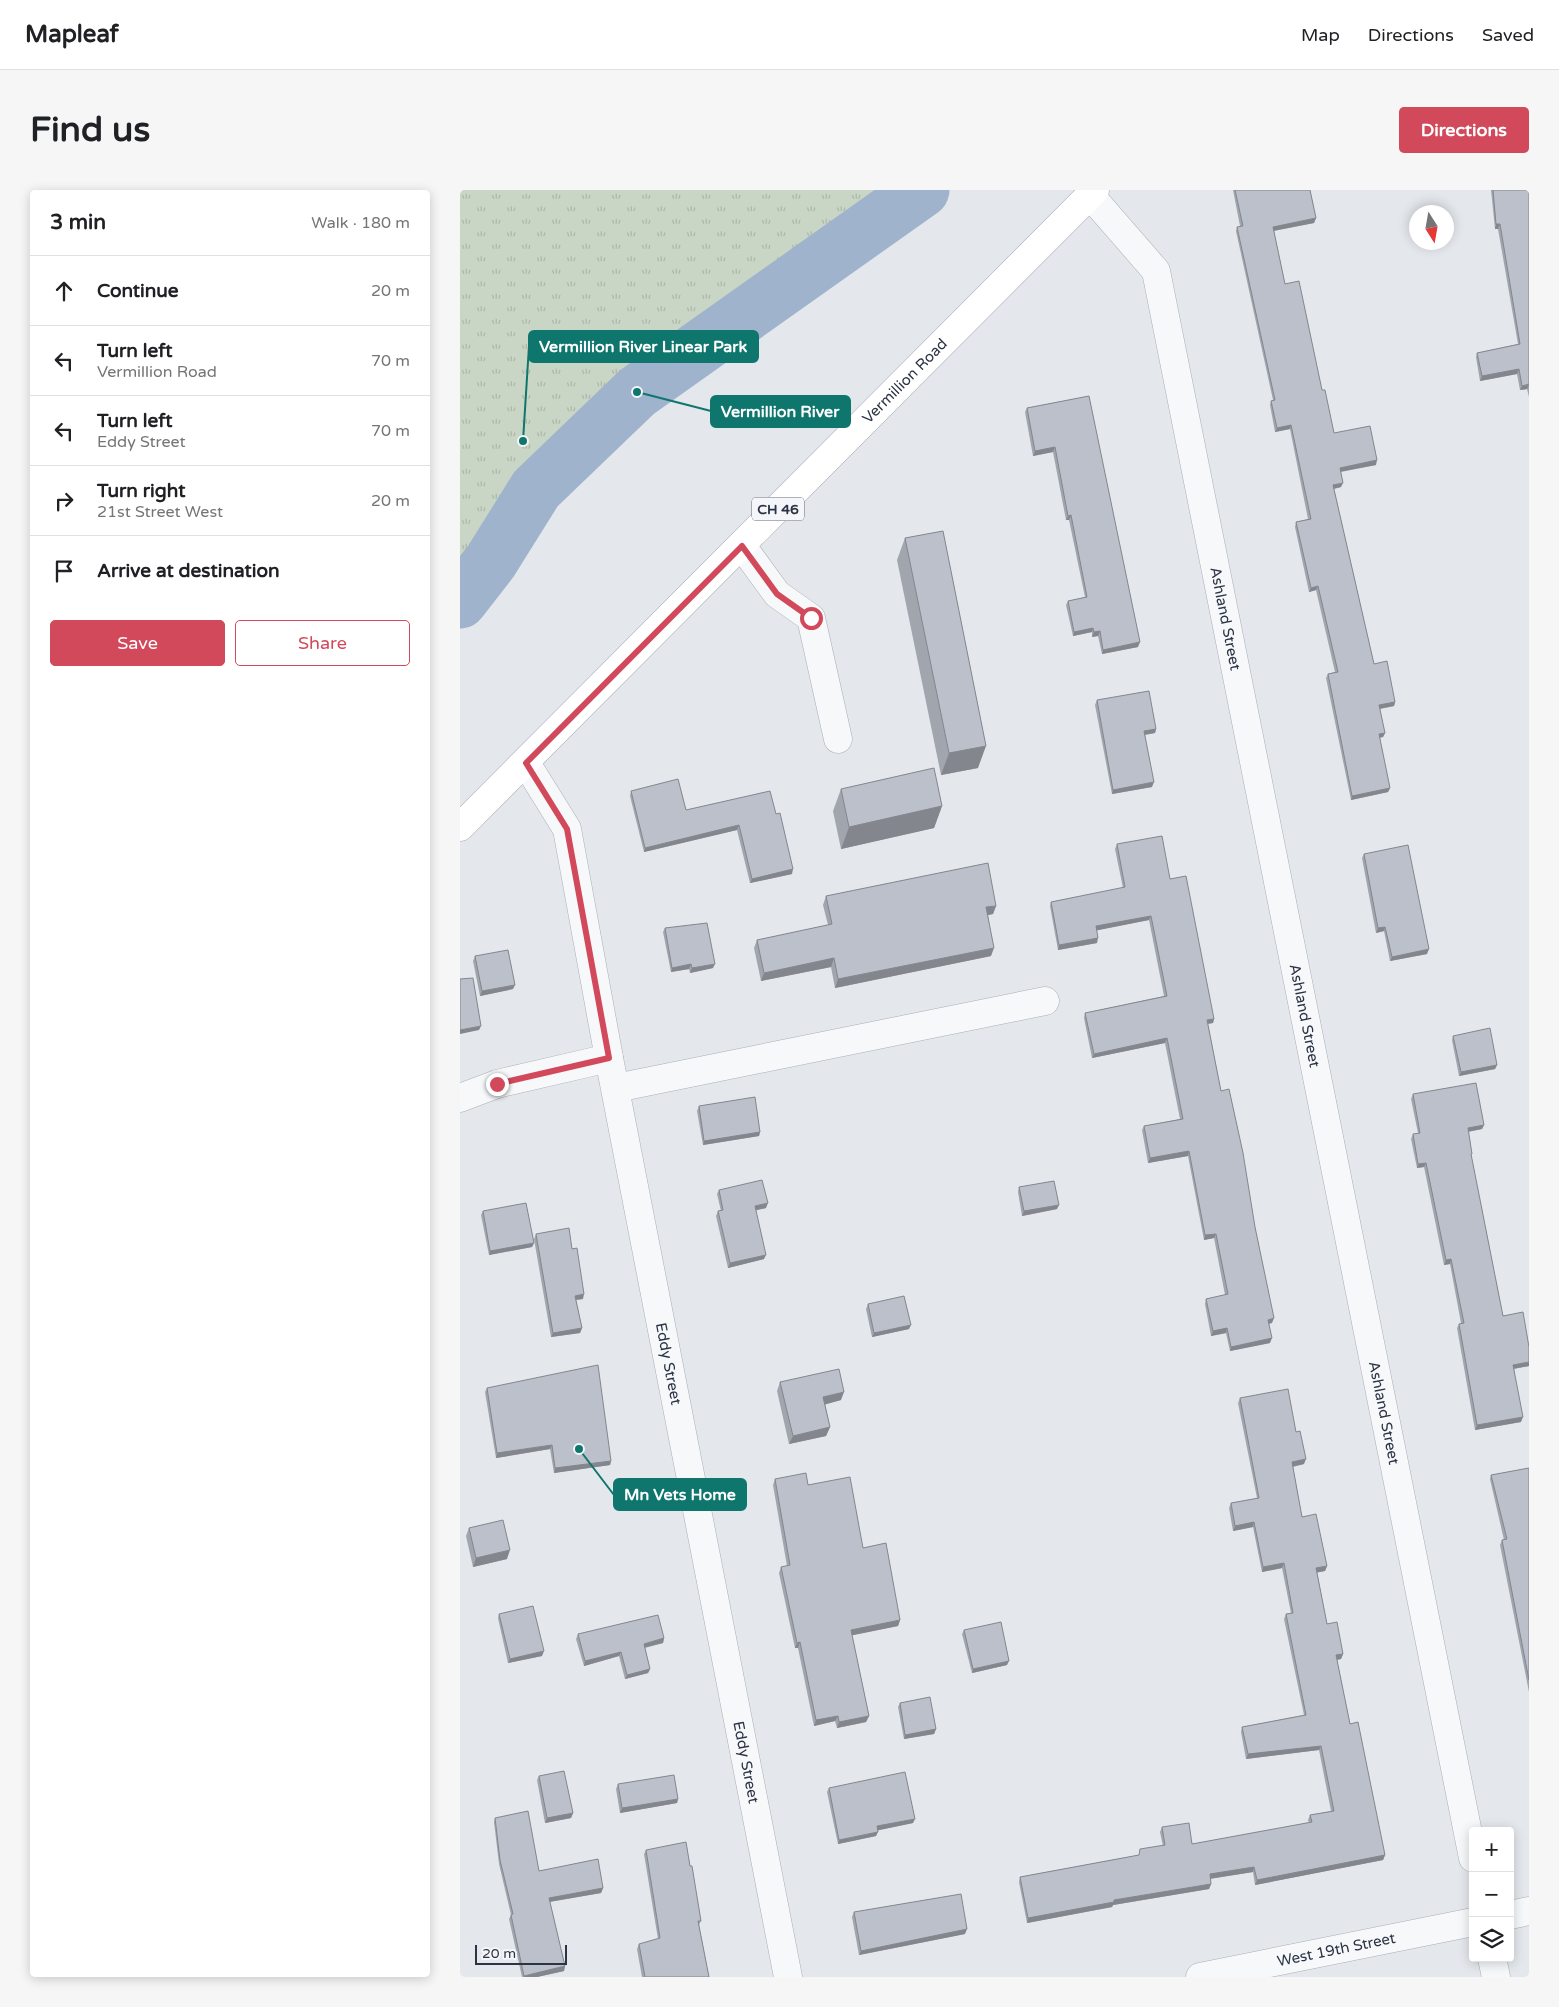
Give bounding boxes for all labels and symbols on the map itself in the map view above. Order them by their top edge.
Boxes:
north arrow [1409,205,1454,250]
callout: Vermillion River Linear Park [529,331,758,362]
street label: Vermillion Road [859,335,951,427]
text: Vermillion River Linear Park [539,337,747,357]
callout: Vermillion River [711,396,850,427]
text: Vermillion River [721,402,840,422]
road number: CH 46 [752,498,804,520]
street label: Ashland Street [1206,565,1245,672]
route start [800,607,823,630]
street label: Ashland Street [1286,962,1324,1069]
route end [486,1073,509,1096]
street label: Eddy Street [652,1321,685,1407]
street label: Ashland Street [1365,1359,1403,1466]
callout: Mn Vets Home [614,1479,746,1510]
text: Mn Vets Home [624,1485,736,1505]
street label: Eddy Street [729,1720,763,1805]
street label: West 19th Street [1276,1929,1397,1970]
scale bar [475,1942,568,1965]

